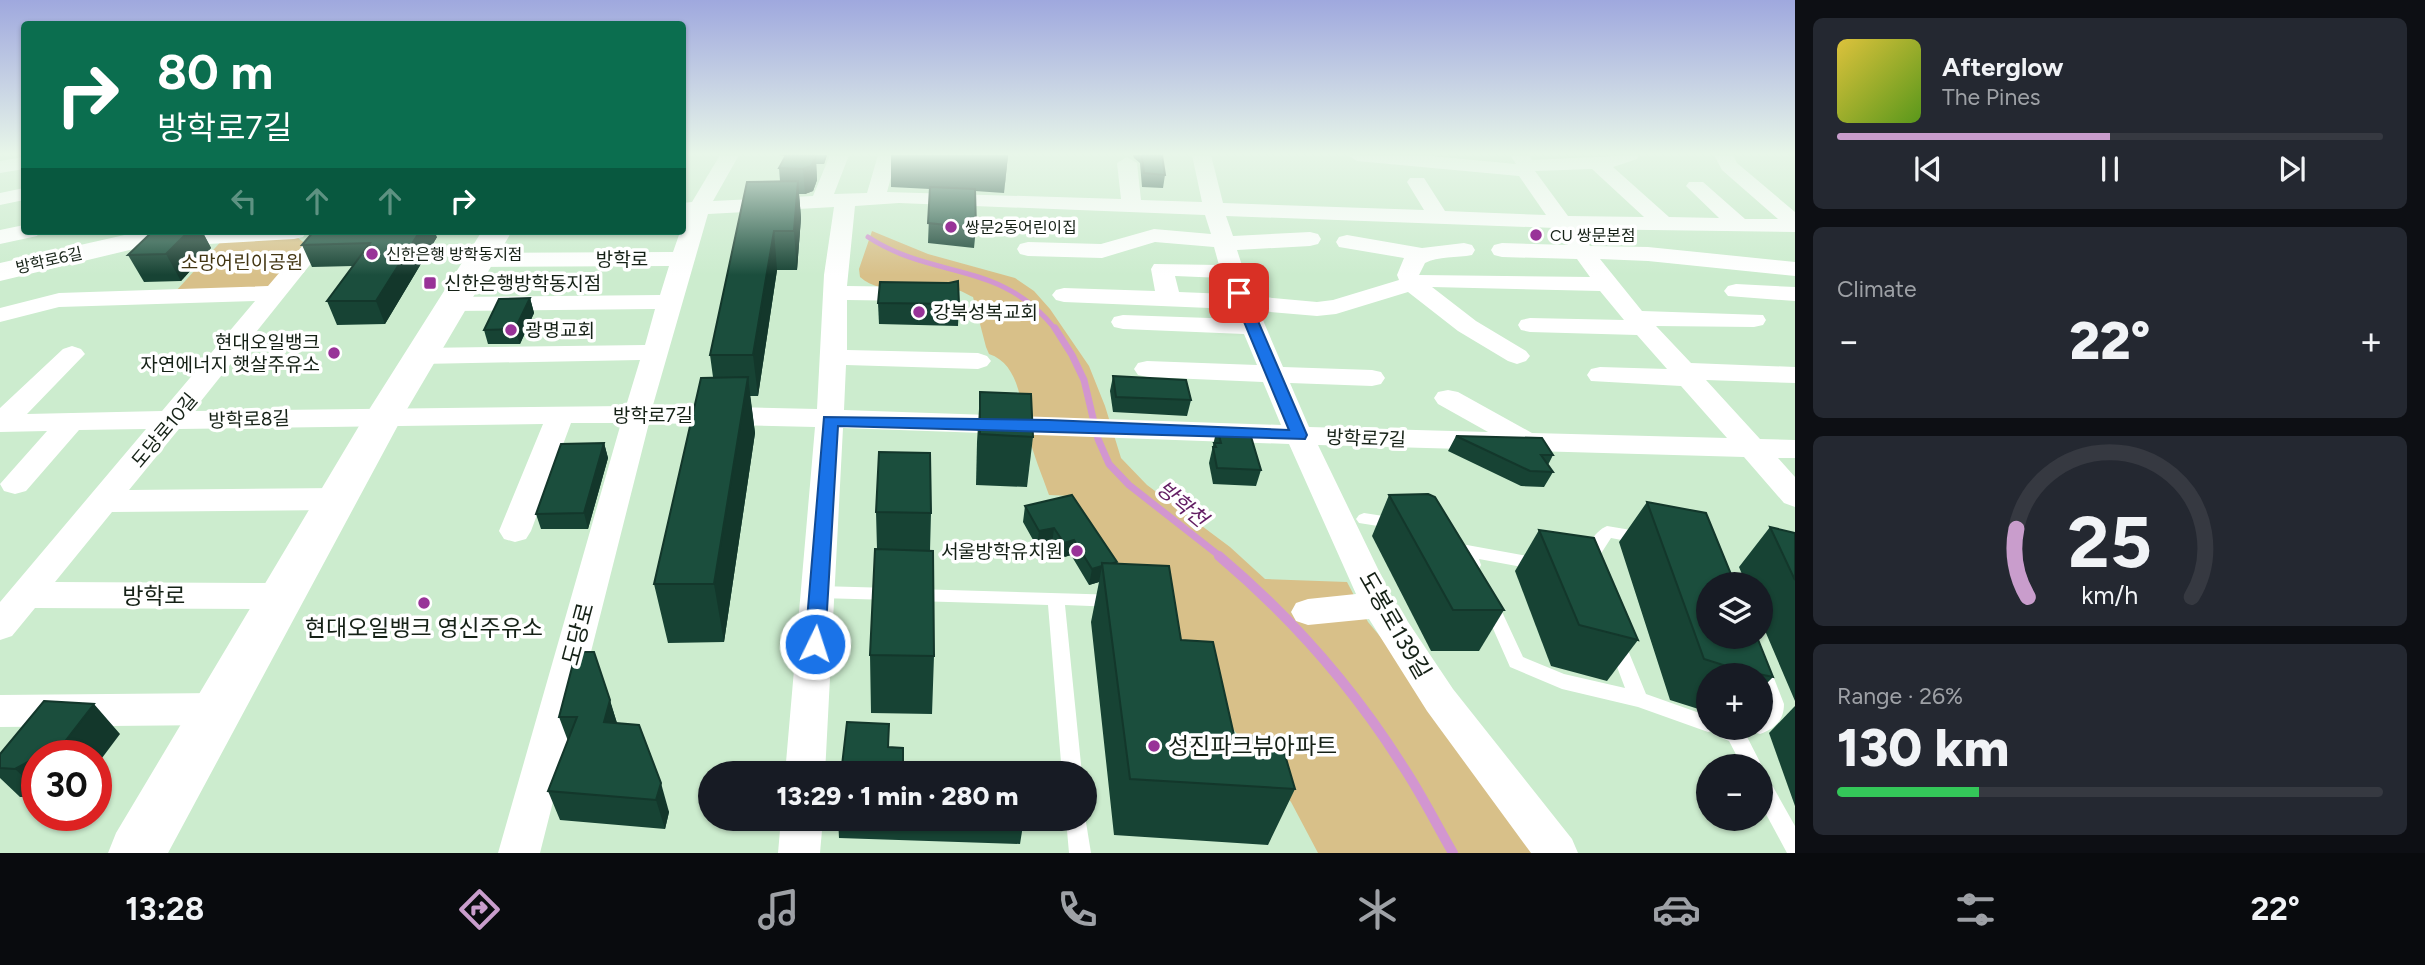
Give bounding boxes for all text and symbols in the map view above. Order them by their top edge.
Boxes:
text: 80 m [157,42,273,101]
icon: right [42,49,133,140]
text: Afterglow [1942,51,2064,83]
text: The Pines [1942,83,2041,111]
text: 방학로7길 [157,109,292,147]
icon: previous [1909,150,1947,188]
icon: pause [2091,150,2129,188]
icon: next [2273,150,2311,188]
icon: left [225,182,263,220]
icon: ahead [298,182,336,220]
icon: ahead [371,182,409,220]
icon: right [444,182,482,220]
place label: 쌍문2동어린이집 [965,218,1077,237]
marker: 쌍문2동어린이집 [943,219,959,235]
place label: CU 쌍문본점 [1550,226,1636,245]
marker: CU 쌍문본점 [1528,227,1544,243]
street label: 방학로6길 [14,244,84,277]
place label: 신한은행 방학동지점 [386,245,522,264]
marker: 신한은행 방학동지점 [364,246,380,262]
street label: 방학로 [596,248,648,271]
park label: 소망어린이공원 [181,251,303,274]
pin [1209,263,1269,323]
place label: 신한은행방학동지점 [444,272,601,295]
icon: arrive [1220,274,1258,312]
marker: 신한은행방학동지점 [422,275,438,291]
text: Climate [1837,275,1916,303]
place label: 강북성복교회 [933,301,1038,324]
marker: 강북성복교회 [911,304,927,320]
text: 22° [2069,310,2151,372]
text: − [1837,318,1861,364]
text: + [2359,318,2383,364]
place label: 광명교회 [525,319,595,342]
marker: 광명교회 [503,322,519,338]
place label: 현대오일뱅크 자연에너지 햇살주유소 [141,331,320,376]
marker: 현대오일뱅크 자연에너지 햇살주유소 [326,345,342,361]
street label: 도당로10길 [127,388,202,472]
street label: 방학로7길 [613,404,693,427]
street label: 방학로8길 [208,407,290,432]
street label: 방학로7길 [1326,426,1406,451]
water label: 방학천 [1152,475,1215,534]
text: 25 [2068,498,2152,585]
place label: 서울방학유치원 [941,540,1063,563]
marker: 서울방학유치원 [1069,543,1085,559]
street label: 도봉로139길 [1353,566,1437,684]
map controls [1696,572,1773,831]
button: layers [1696,572,1773,649]
text: km/h [2081,580,2139,610]
street label: 방학로 [122,582,186,610]
marker: 현대오일뱅크 영신주유소 [416,595,432,611]
street label: 도당로 [556,600,600,668]
position arrow [778,607,852,681]
place label: 현대오일뱅크 영신주유소 [305,614,543,642]
button: + [1696,663,1773,740]
text: Range · 26% [1837,682,1963,710]
text: 130 km [1837,717,2009,779]
place label: 성진파크뷰아파트 [1168,732,1337,760]
marker: 성진파크뷰아파트 [1146,738,1162,754]
speed limit sign: 30 [21,740,112,831]
button: − [1696,754,1773,831]
text: 13:29 · 1 min · 280 m [777,780,1018,812]
icon: directions [455,885,504,934]
icon: music [754,885,803,934]
icon: phone [1053,885,1102,934]
icon: climate [1353,885,1402,934]
icon: car [1652,885,1701,934]
icon: filters [1951,885,2000,934]
text: 13:28 [125,890,204,928]
text: 22° [2251,890,2300,928]

